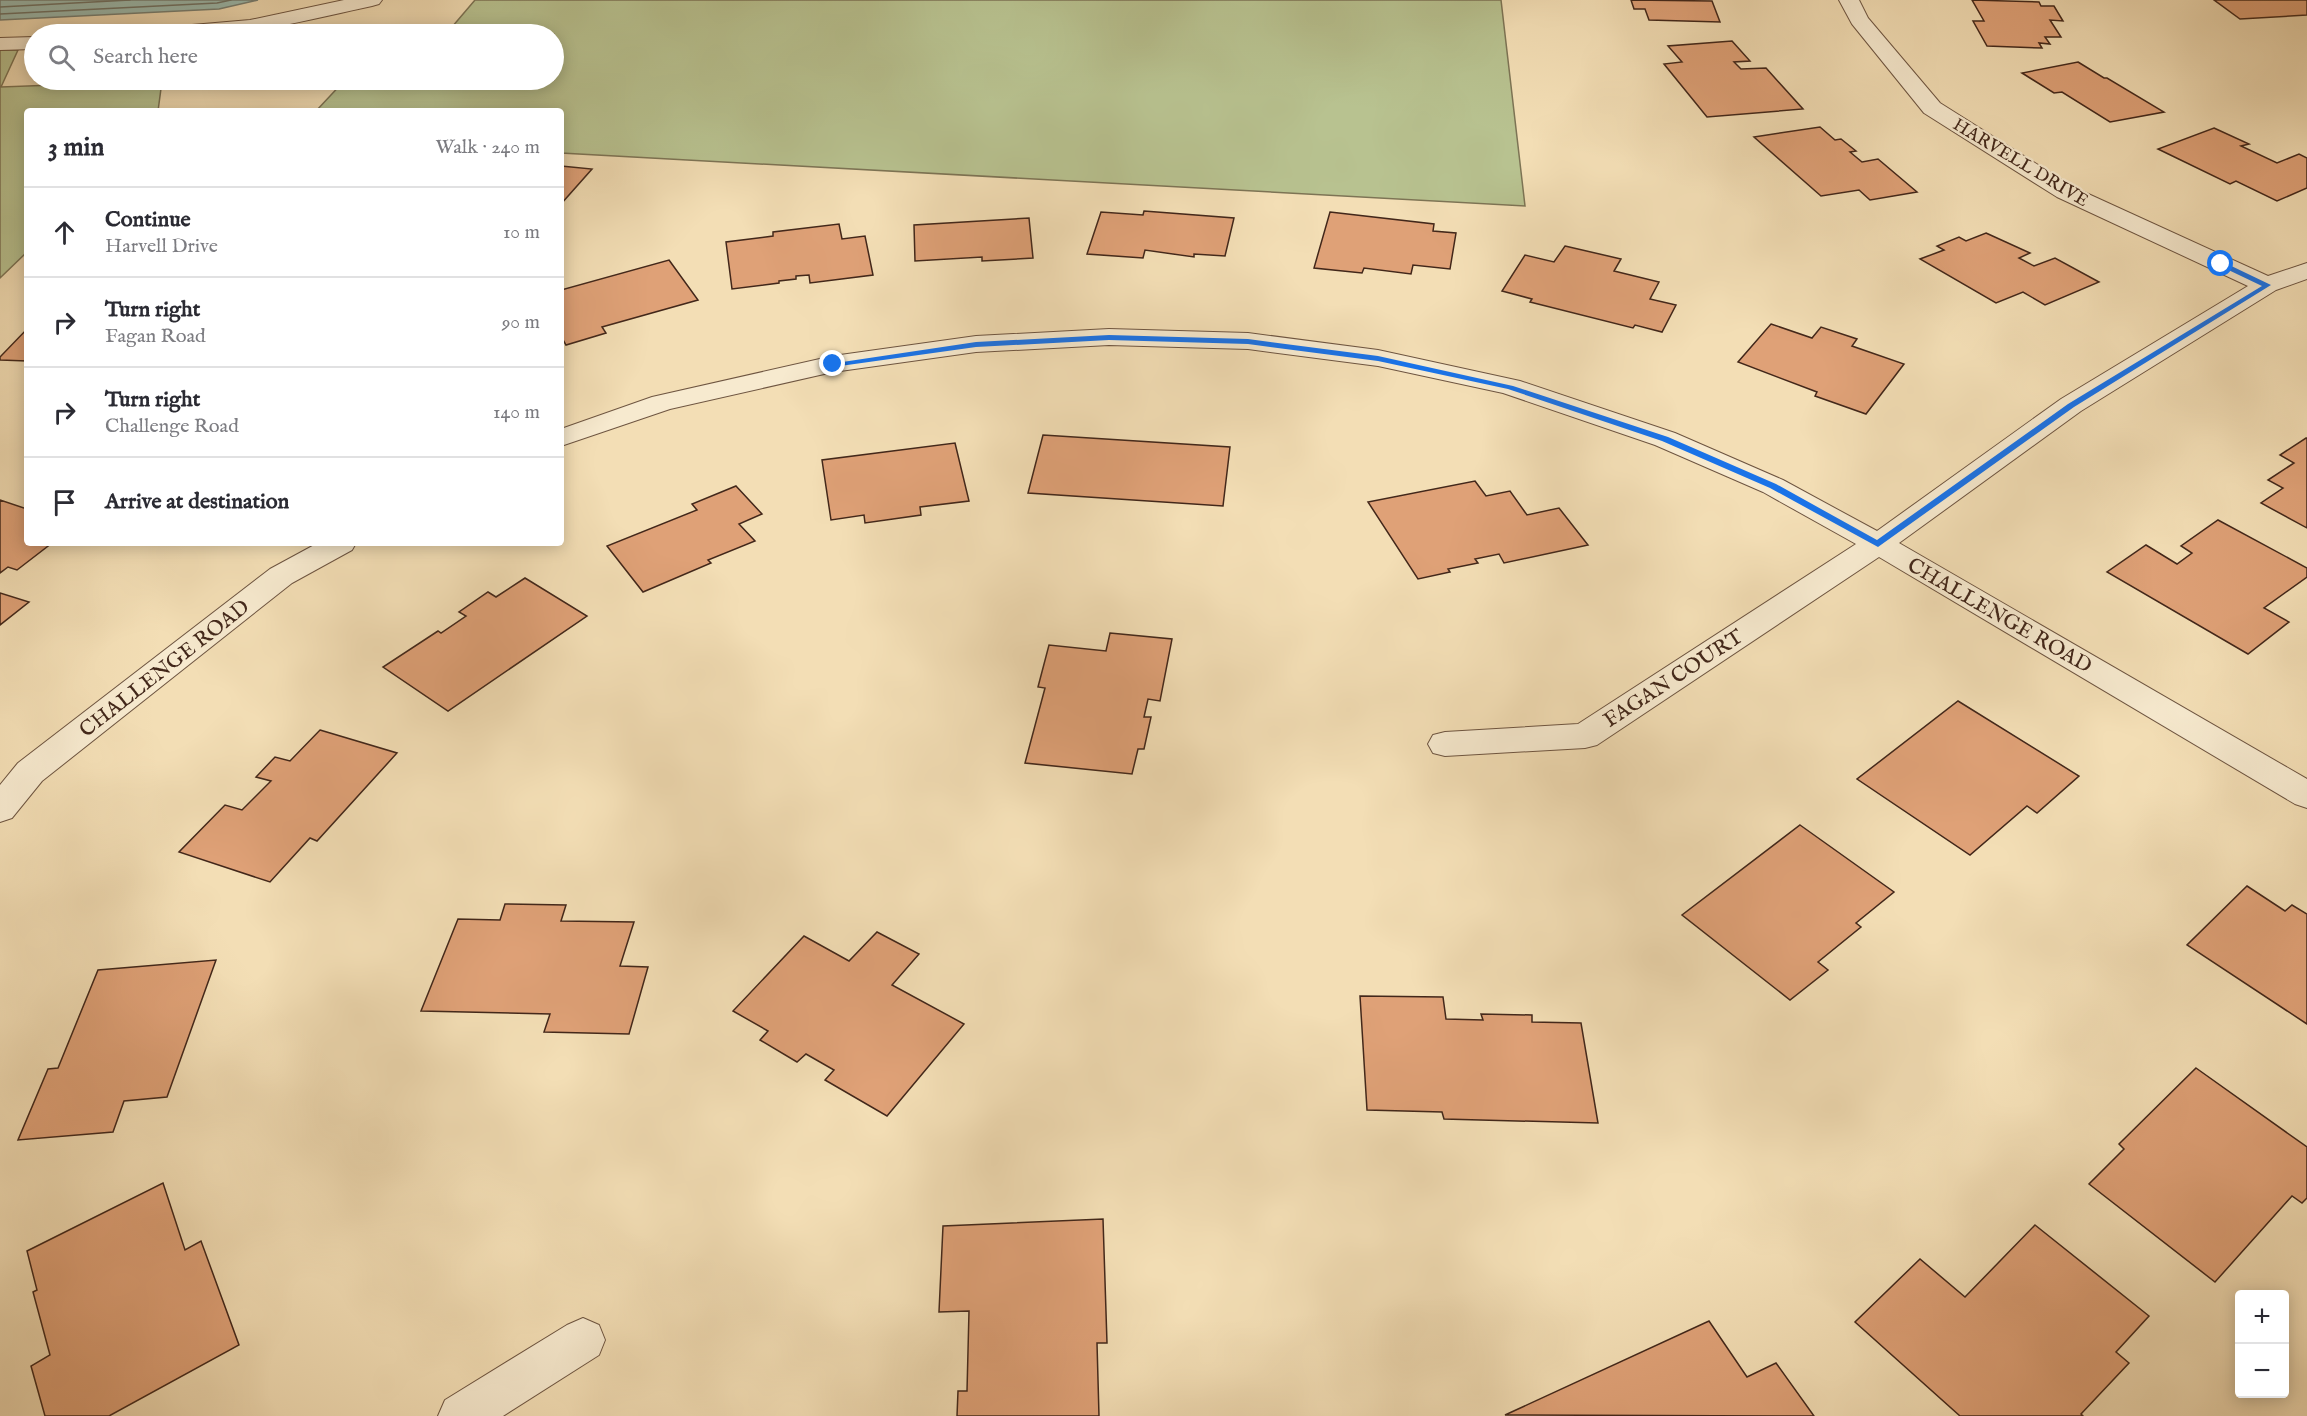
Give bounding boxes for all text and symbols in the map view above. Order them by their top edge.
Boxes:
search box [24,24,564,90]
icon: search [45,41,78,74]
text: Search here [93,43,198,71]
street label: HARVELL DRIVE [1948,114,2092,213]
text: 3 min [48,131,104,164]
text: Walk · 240 m [435,135,540,160]
text: Continue [105,206,191,234]
icon: ahead [48,216,81,249]
text: 10 m [503,220,540,245]
text: Harvell Drive [105,234,218,259]
route start [2207,250,2233,276]
text: Turn right [105,296,200,324]
icon: right [48,306,81,339]
text: 90 m [502,310,540,335]
text: Fagan Road [105,324,206,349]
route end [819,350,845,376]
text: Turn right [105,386,200,414]
icon: right [48,396,81,429]
text: 140 m [493,400,540,425]
text: Challenge Road [105,414,239,439]
icon: arrive [48,486,81,519]
text: Arrive at destination [105,488,289,516]
street label: CHALLENGE ROAD [1902,552,2096,680]
street label: CHALLENGE ROAD [74,594,256,744]
street label: FAGAN COURT [1599,624,1749,734]
map controls [2235,1290,2289,1398]
button: + [2235,1290,2289,1344]
button: − [2235,1344,2289,1398]

